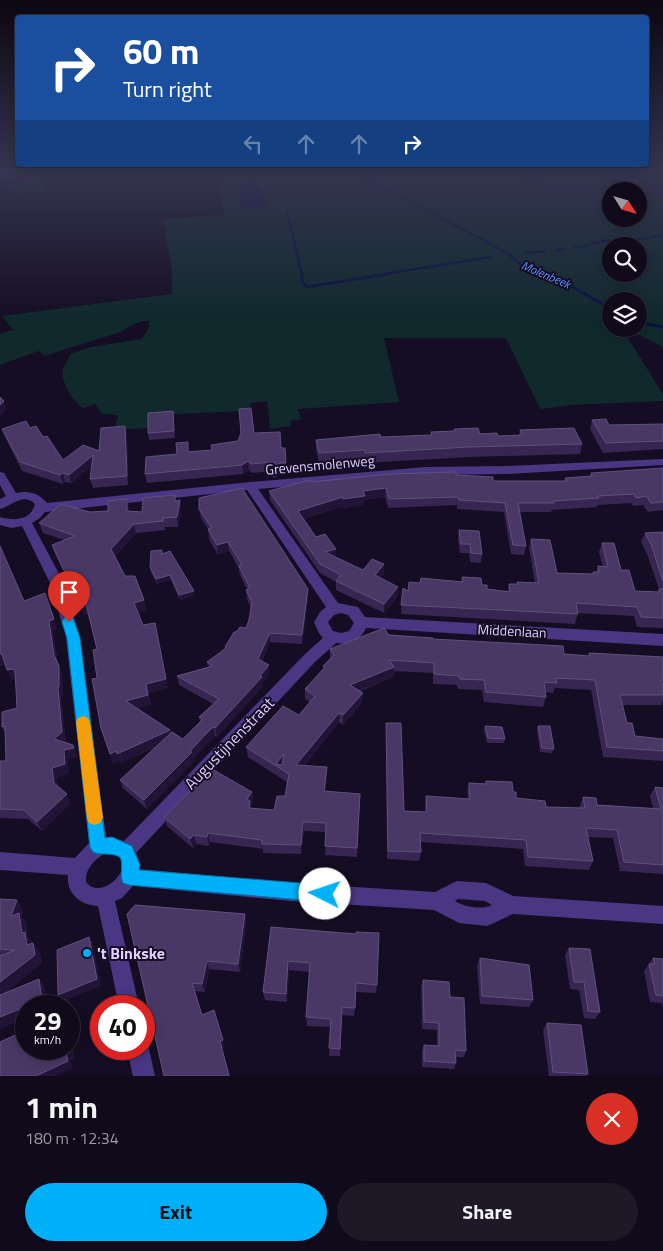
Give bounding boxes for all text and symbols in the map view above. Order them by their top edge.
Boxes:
text: 60 m [123,24,199,78]
icon: right [40,35,105,100]
text: Turn right [123,72,212,106]
icon: left [239,130,267,158]
icon: ahead [292,130,320,158]
icon: ahead [345,130,373,158]
icon: right [398,130,426,158]
north arrow [602,182,648,228]
map controls [602,182,647,337]
button: search [602,237,647,282]
water label: Molenbeek [519,256,575,294]
button: layers [602,292,647,337]
street label: Grevensmolenweg [264,449,376,480]
pin [48,571,90,622]
icon: arrive [55,578,83,606]
street label: Middenlaan [477,618,547,643]
street label: Augustijnenstraat [179,691,280,795]
position arrow [298,867,350,919]
place label: 't Binkske [97,941,165,965]
marker: 't Binkske [81,947,93,959]
speed limit sign: 40 [90,995,155,1060]
text: 29 [33,1002,62,1040]
text: km/h [34,1030,61,1049]
text: 1 min [25,1084,98,1130]
button: close [586,1093,638,1145]
text: 180 m · 12:34 [25,1126,119,1150]
button: Exit [25,1183,327,1241]
button: Share [337,1183,638,1241]

